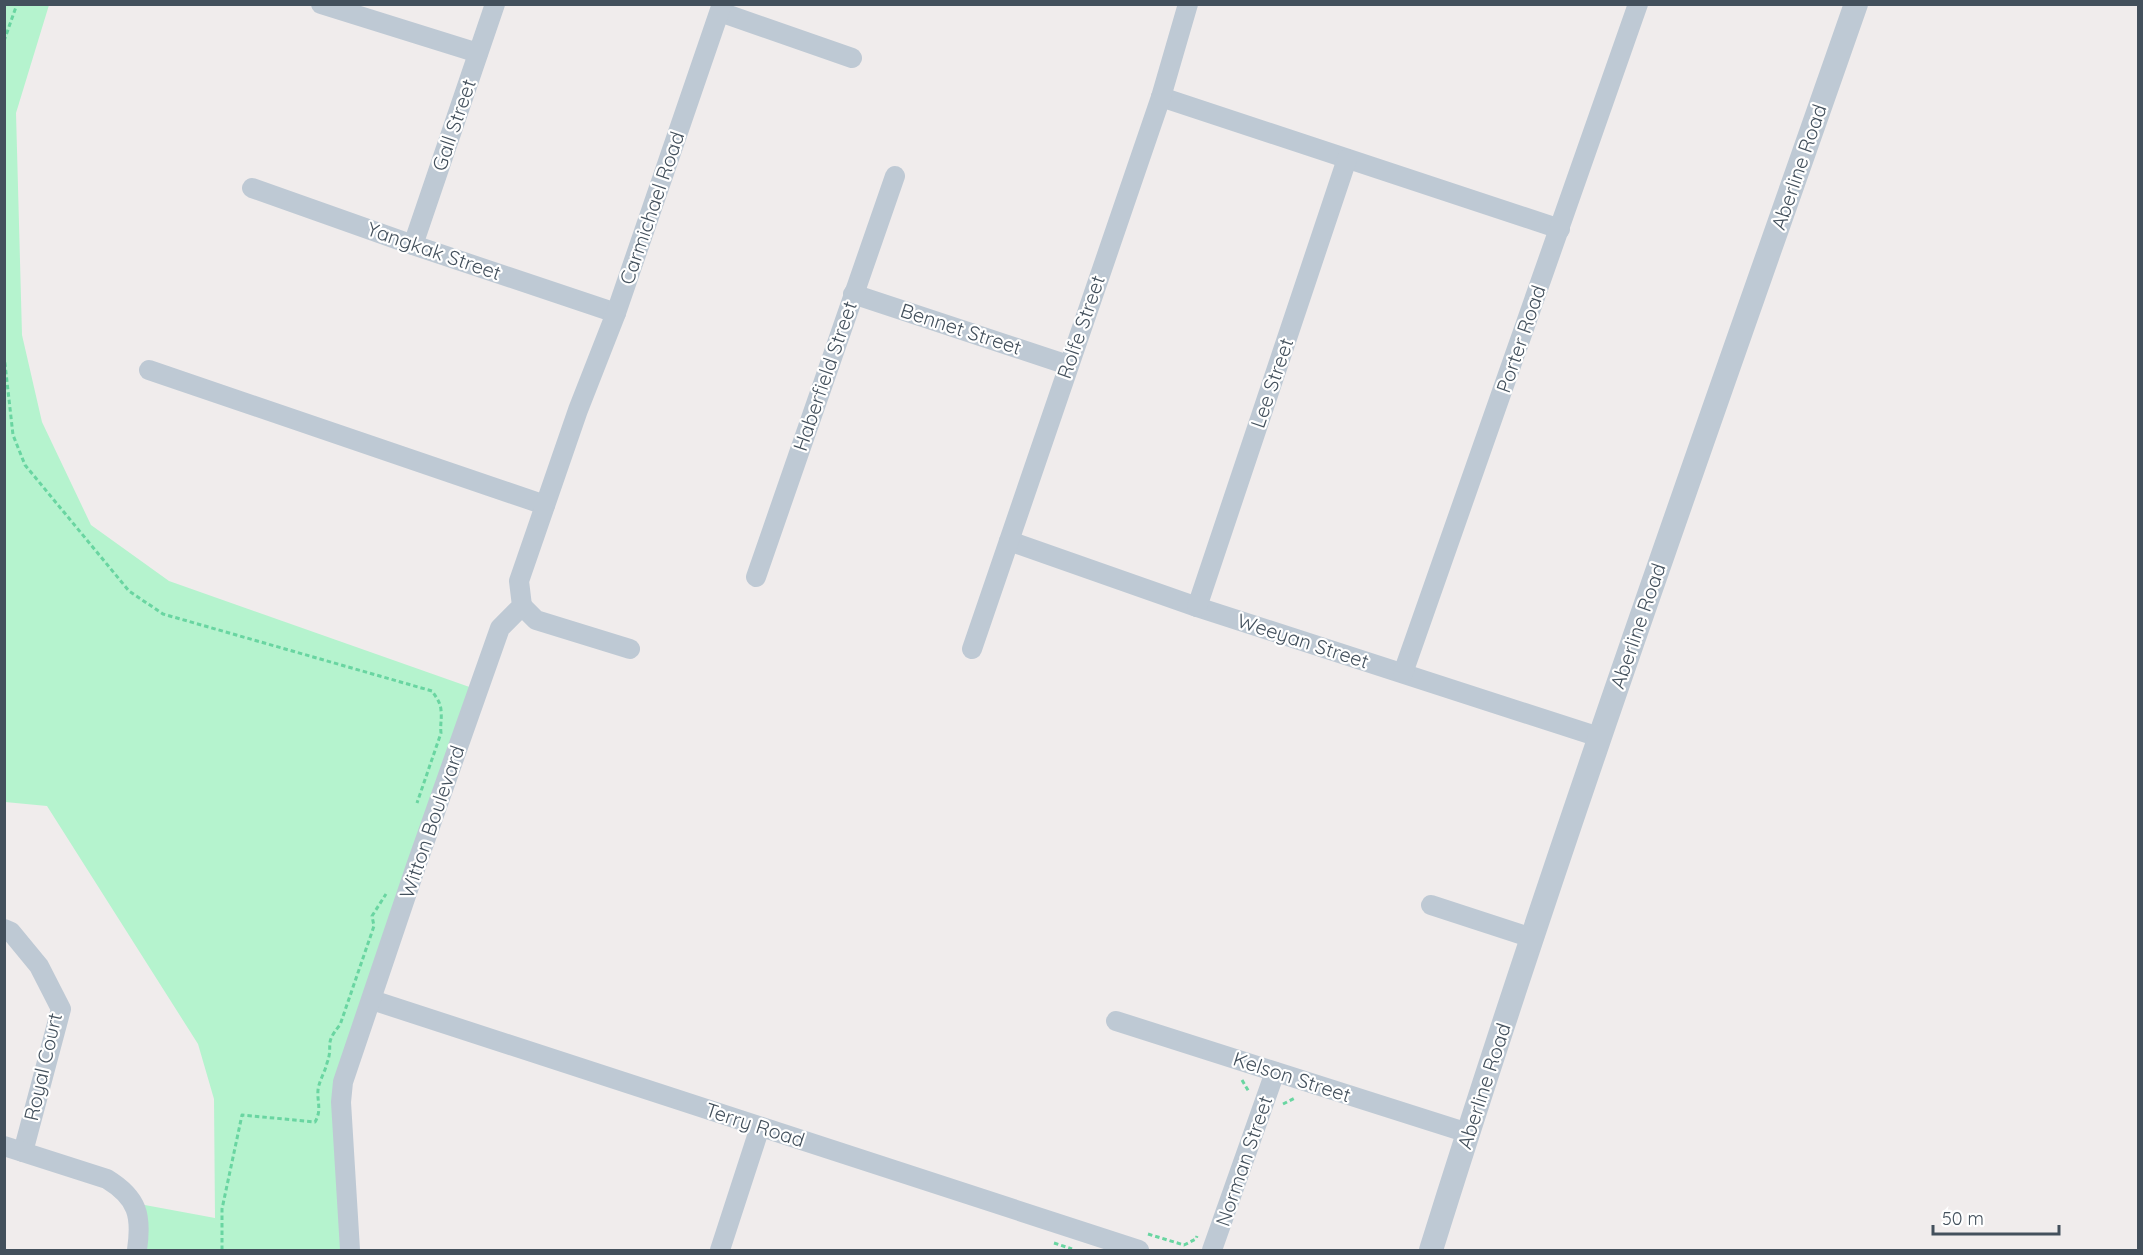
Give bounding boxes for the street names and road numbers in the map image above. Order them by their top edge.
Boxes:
street label: Gall Street [426,75,481,174]
street label: Aberline Road [1765,101,1832,233]
street label: Carmichael Road [614,128,689,288]
street label: Yangkak Street [364,216,505,285]
street label: Rolfe Street [1051,272,1110,382]
street label: Porter Road [1490,282,1551,396]
street label: Haberfield Street [787,297,862,454]
street label: Bennet Street [898,297,1025,360]
street label: Lee Street [1245,334,1299,431]
street label: Aberline Road [1604,560,1671,692]
street label: Weeyan Street [1234,608,1372,674]
street label: Witton Boulevard [394,742,469,902]
street label: Royal Court [18,1010,67,1123]
street label: Aberline Road [1451,1020,1516,1152]
street label: Kelson Street [1230,1046,1354,1107]
street label: Norman Street [1210,1092,1278,1229]
street label: Terry Road [702,1097,808,1152]

